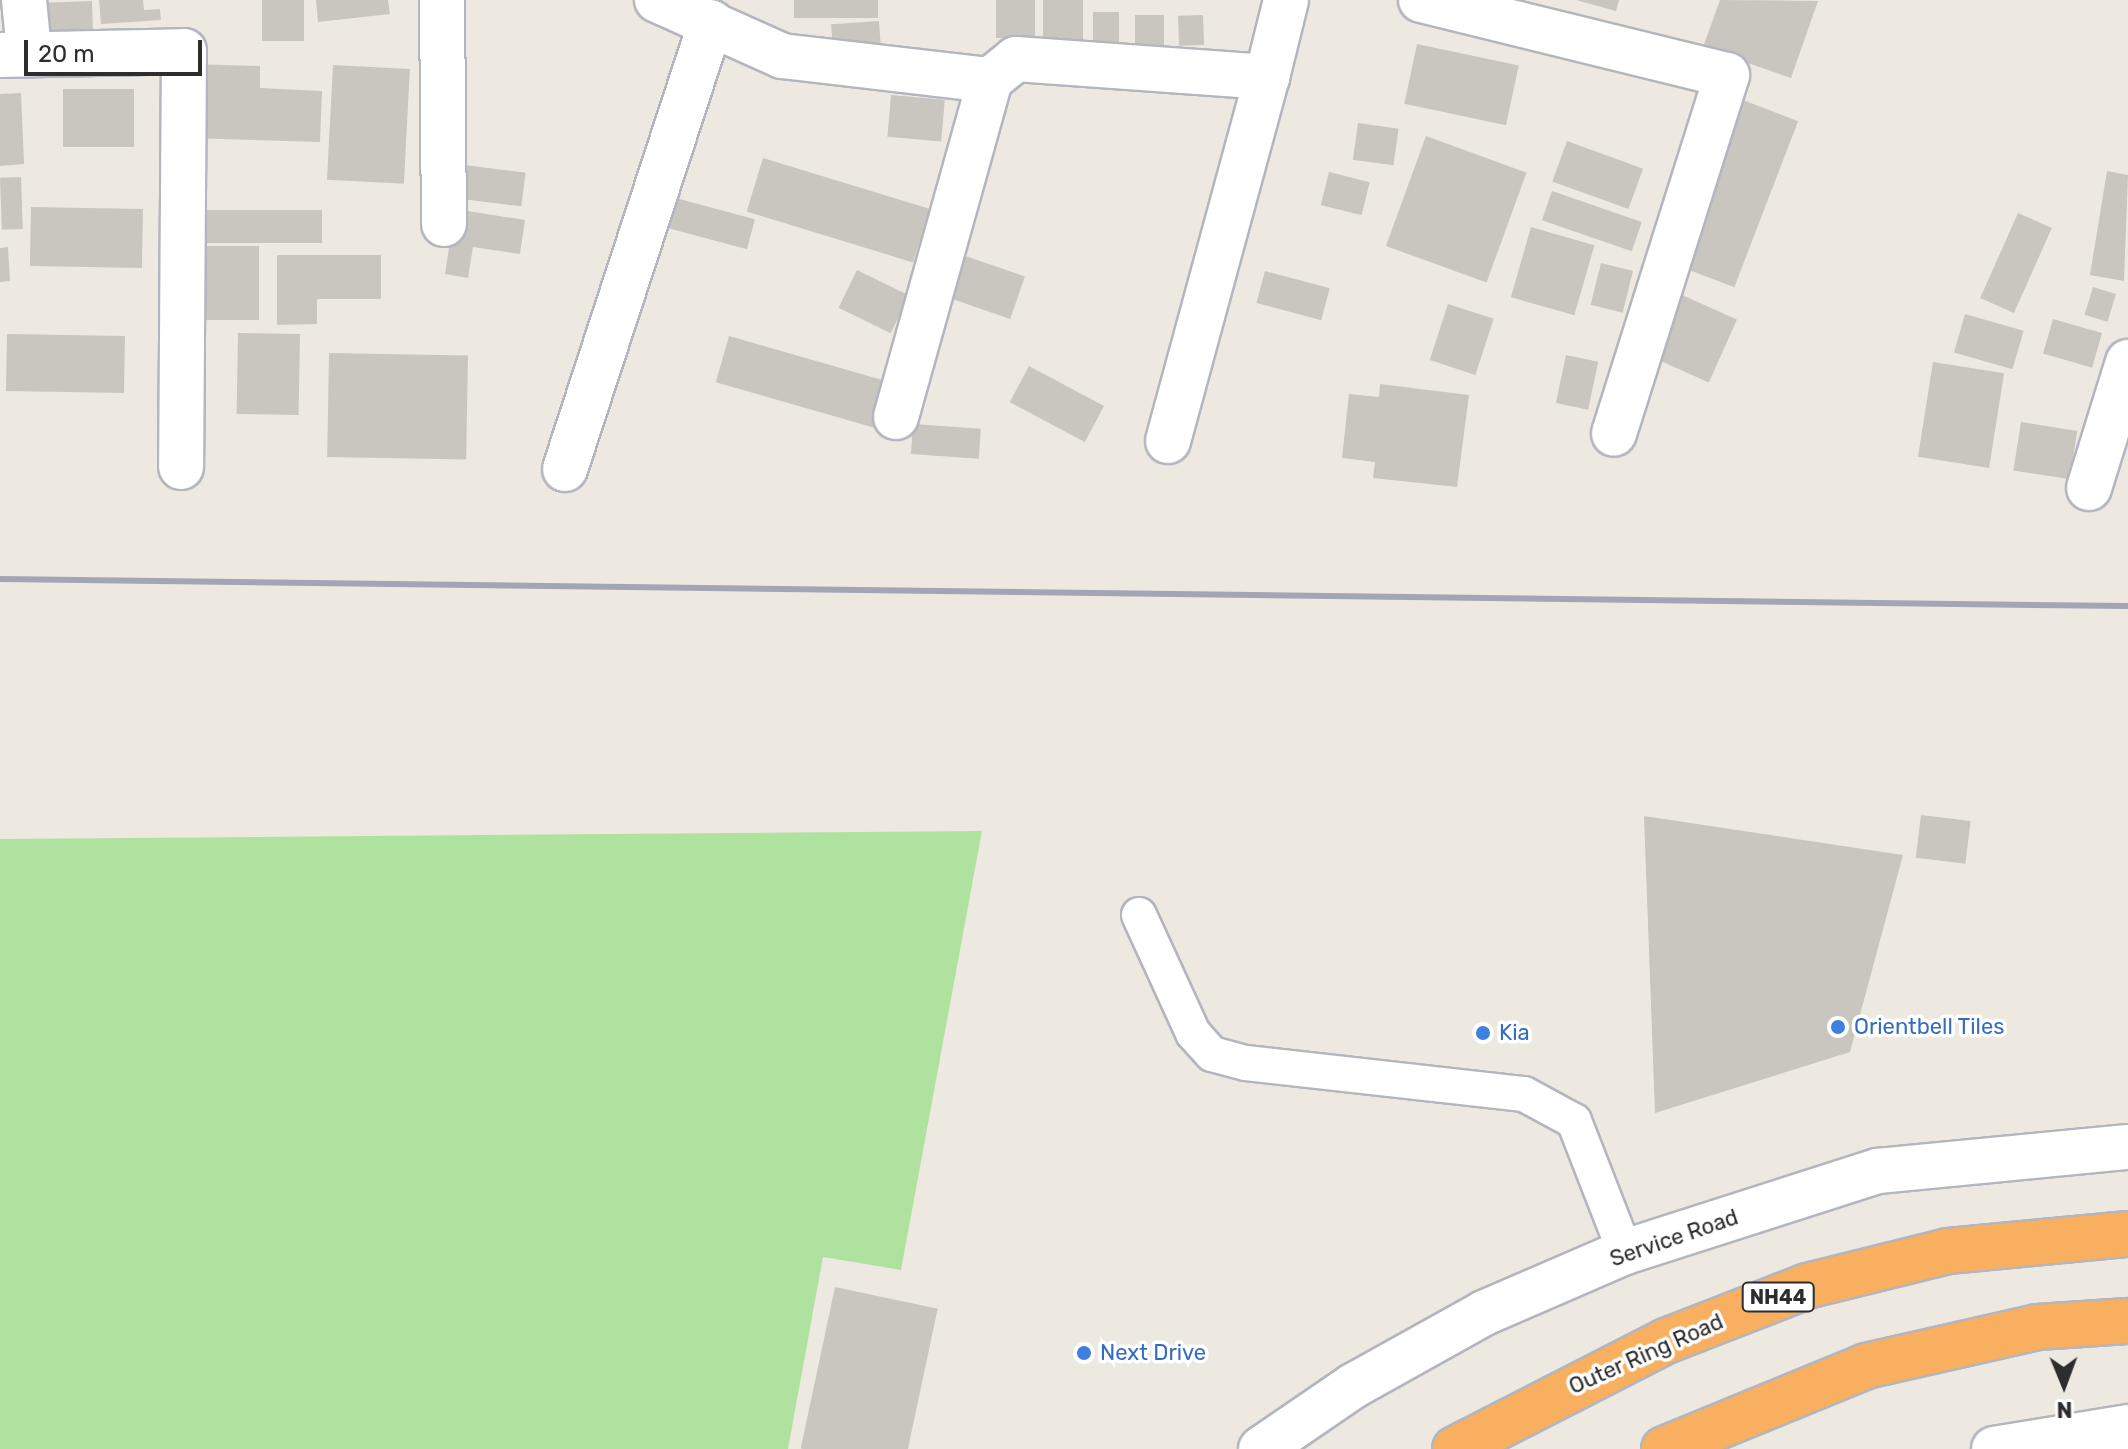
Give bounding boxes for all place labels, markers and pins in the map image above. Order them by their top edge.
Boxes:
place label: Orientbell Tiles [1854,1014,2005,1040]
marker: Orientbell Tiles [1829,1018,1847,1036]
place label: Kia [1499,1020,1530,1046]
marker: Kia [1474,1024,1492,1042]
place label: Next Drive [1100,1340,1206,1366]
marker: Next Drive [1075,1344,1093,1362]

